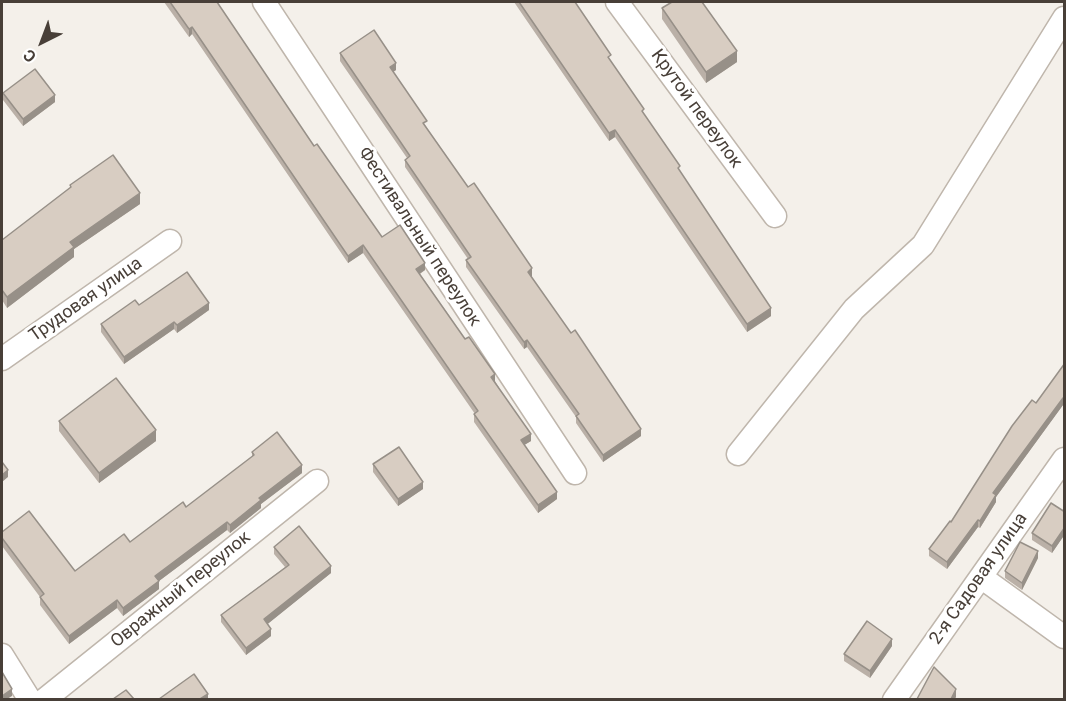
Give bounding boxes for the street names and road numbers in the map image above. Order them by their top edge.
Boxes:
street label: Крутой переулок [646,45,746,173]
street label: Фестивальный переулок [353,143,485,331]
street label: Трудовая улица [25,253,147,347]
street label: 2-я Садовая улица [925,509,1033,649]
street label: Овражный переулок [107,527,255,653]

